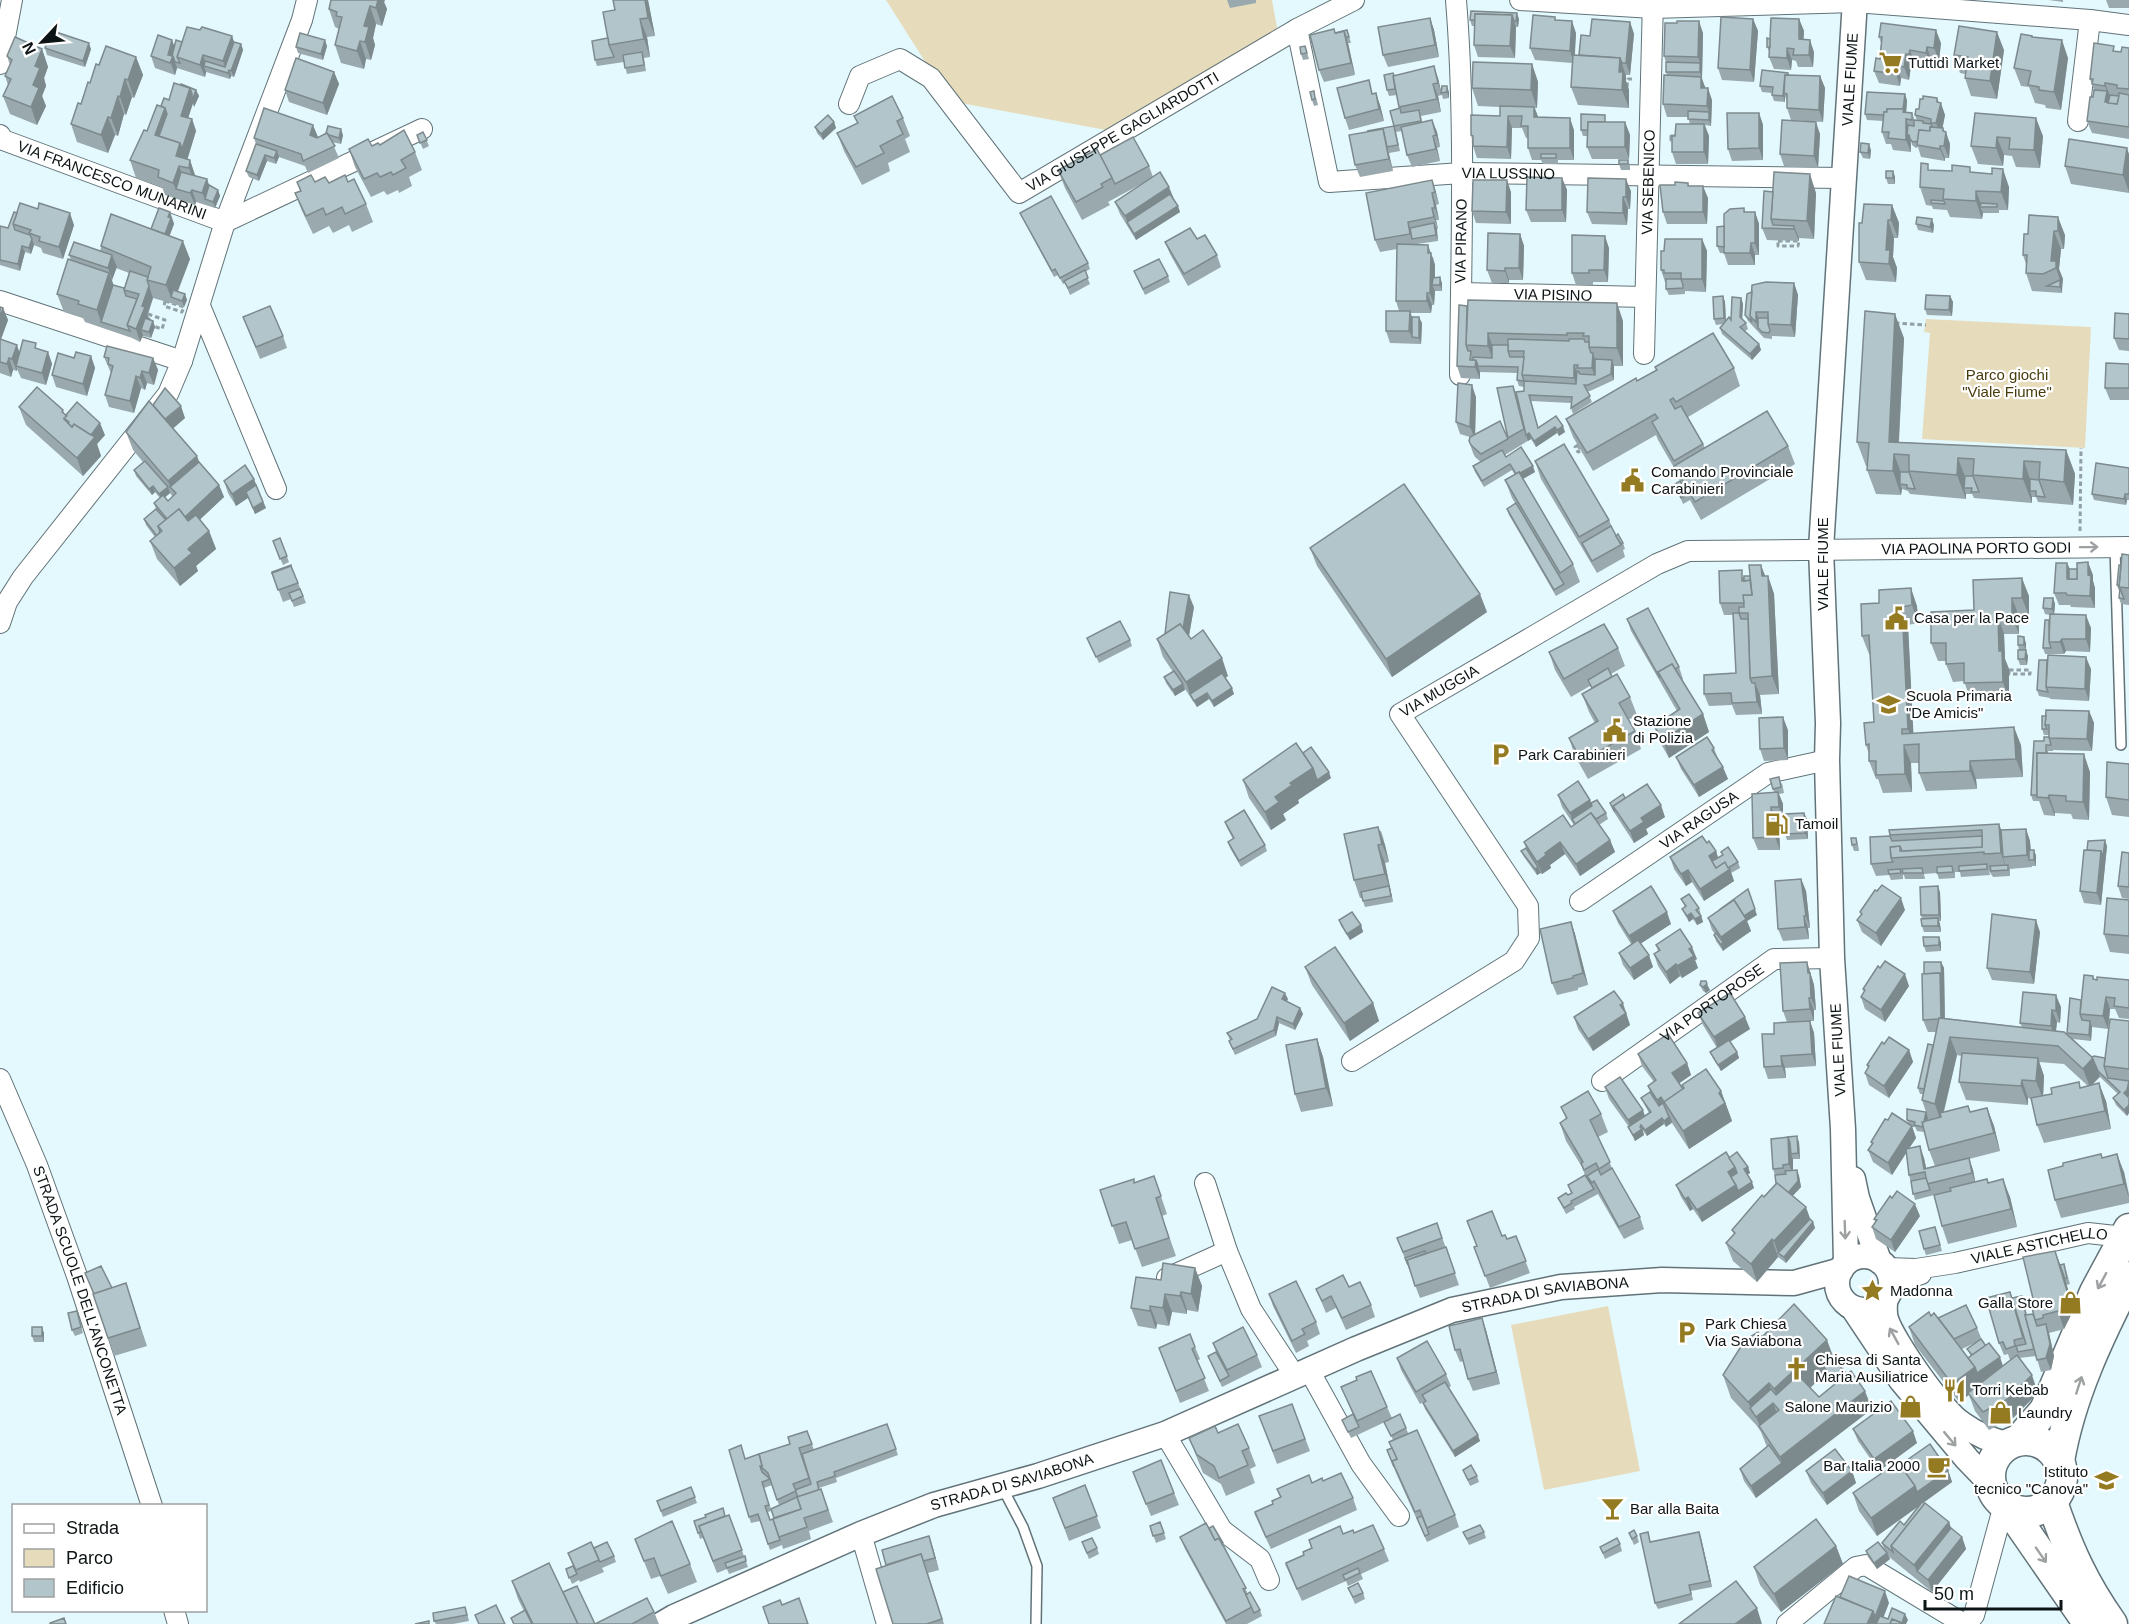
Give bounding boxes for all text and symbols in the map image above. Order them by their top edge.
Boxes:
north arrow [12,12,72,72]
street label: VIALE FIUME [1838,32,1861,127]
text: N [19,39,39,57]
supermarket icon: Tuttidì Market [1877,50,1903,76]
place label: Tuttidì Market [1908,54,2000,71]
street label: VIA GIUSEPPE GAGLIARDOTTI [1023,68,1222,195]
street label: VIA SEBENICO [1638,129,1658,235]
street label: VIA FRANCESCO MUNARINI [15,137,209,222]
street label: VIA LUSSINO [1462,164,1555,182]
street label: VIA PIRANO [1451,198,1470,284]
street label: VIA PISINO [1514,285,1592,304]
park label: Parco giochi "Viale Fiume" [1962,366,2052,400]
place label: Comando Provinciale Carabinieri [1651,463,1794,497]
public building icon: Comando Provinciale Carabinieri [1620,468,1646,494]
street label: VIALE FIUME [1814,517,1831,611]
street label: VIA PAOLINA PORTO GODI [1881,539,2071,557]
one-way arrow [2079,541,2099,553]
public building icon: Casa per la Pace [1883,605,1909,631]
place label: Casa per la Pace [1914,609,2029,626]
street label: VIA MUGGIA [1396,661,1481,720]
place label: Scuola Primaria "De Amicis" [1906,687,2013,721]
school or university icon: Scuola Primaria "De Amicis" [1875,692,1901,718]
place label: Stazione di Polizia [1633,712,1694,746]
public building icon: Stazione di Polizia [1602,717,1628,743]
parking icon: Park Carabinieri [1487,742,1513,768]
place label: Park Carabinieri [1518,746,1626,763]
street label: VIA RAGUSA [1656,787,1741,852]
fuel station icon: Tamoil [1764,811,1790,837]
place label: Tamoil [1795,815,1838,832]
street label: VIA PORTOROSE [1657,960,1767,1045]
street label: VIALE FIUME [1827,1003,1848,1097]
street label: STRADA SCUOLE DELL'ANCONETTA [30,1163,131,1417]
one-way arrow [1839,1219,1850,1239]
street label: VIALE ASTICHELLO [1969,1224,2109,1267]
one-way arrow [2095,1271,2107,1289]
street label: STRADA DI SAVIABONA [1460,1273,1629,1316]
place icon: Madonna [1859,1278,1885,1304]
place label: Madonna [1890,1282,1953,1299]
shop icon: Galla Store [2058,1290,2084,1316]
place label: Galla Store [1978,1294,2053,1311]
place label: Park Chiesa Via Saviabona [1705,1315,1802,1349]
parking icon: Park Chiesa Via Saviabona [1674,1320,1700,1346]
one-way arrow [1888,1327,1899,1345]
place label: Chiesa di Santa Maria Ausiliatrice [1815,1351,1928,1385]
church icon: Chiesa di Santa Maria Ausiliatrice [1784,1356,1810,1382]
one-way arrow [2075,1376,2086,1395]
restaurant icon: Torri Kebab [1941,1377,1967,1403]
place label: Torri Kebab [1972,1381,2049,1398]
shop icon: Salone Maurizio [1897,1394,1923,1420]
place label: Salone Maurizio [1784,1398,1892,1415]
shop icon: Laundry [1987,1400,2013,1426]
place label: Laundry [2018,1404,2073,1421]
one-way arrow [1943,1431,1957,1446]
street label: STRADA DI SAVIABONA [928,1449,1095,1514]
cafe icon: Bar Italia 2000 [1925,1453,1951,1479]
place label: Bar Italia 2000 [1823,1457,1920,1474]
place label: Istituto tecnico "Canova" [1974,1463,2088,1497]
school or university icon: Istituto tecnico "Canova" [2093,1468,2119,1494]
bar icon: Bar alla Baita [1599,1496,1625,1522]
place label: Bar alla Baita [1630,1500,1720,1517]
legend [12,1504,207,1612]
text: Strada [66,1518,120,1538]
one-way arrow [2035,1547,2047,1563]
text: Parco [66,1548,113,1568]
scale bar [1925,1573,2062,1611]
text: Edificio [66,1578,124,1598]
text: 50 m [1934,1584,1974,1604]

